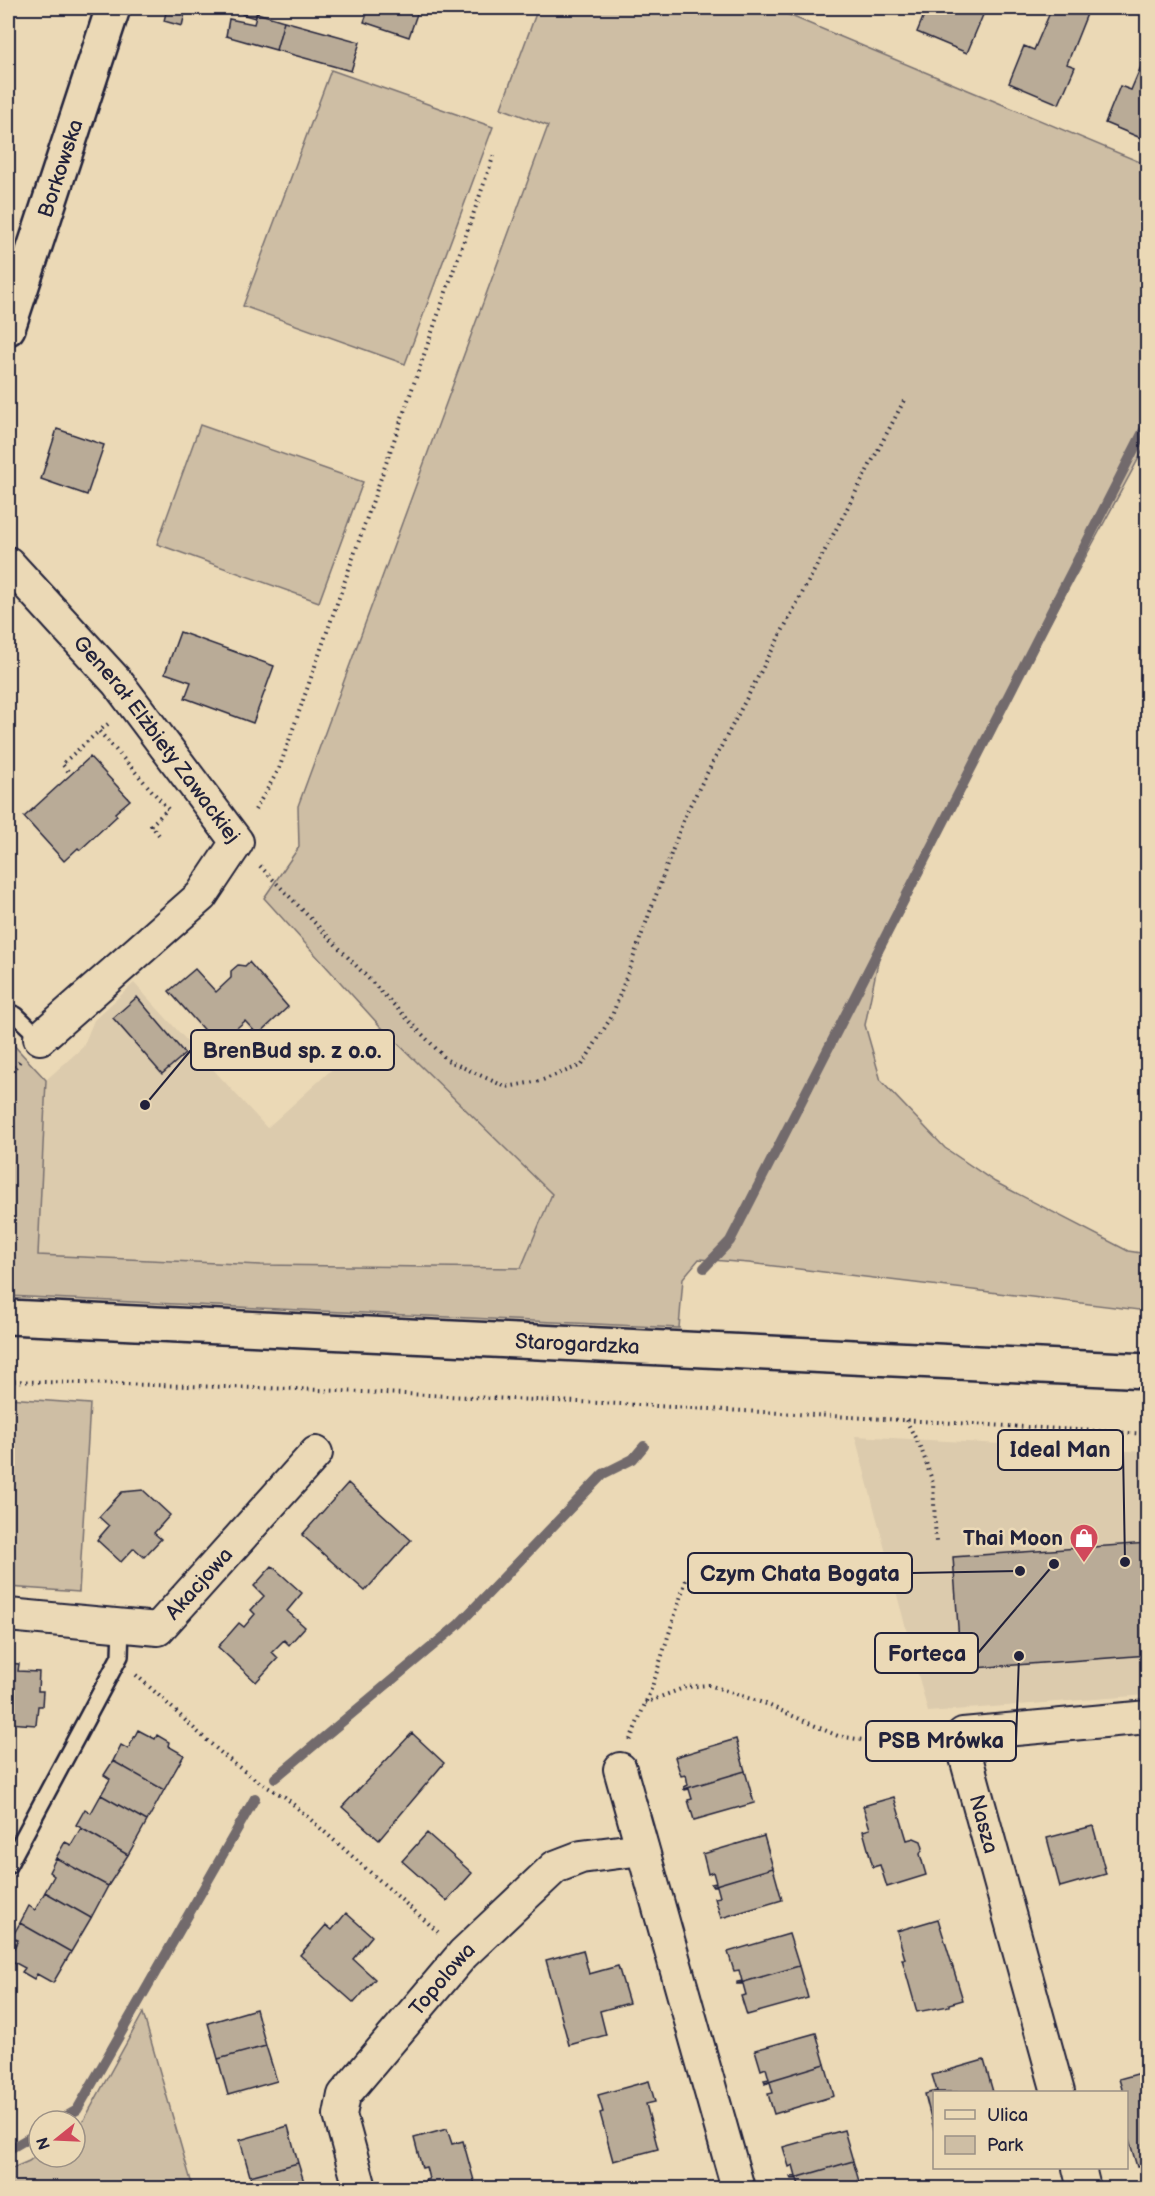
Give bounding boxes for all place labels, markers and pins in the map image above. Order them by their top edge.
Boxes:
callout: BrenBud sp. z o.o. [191,1030,394,1070]
callout: Ideal Man [998,1430,1123,1470]
shop icon: Thai Moon [1068,1522,1100,1564]
place label: Thai Moon [963,1526,1063,1551]
callout: Czym Chata Bogata [688,1553,912,1593]
callout: Forteca [875,1633,978,1673]
callout: PSB Mrówka [866,1721,1016,1761]

